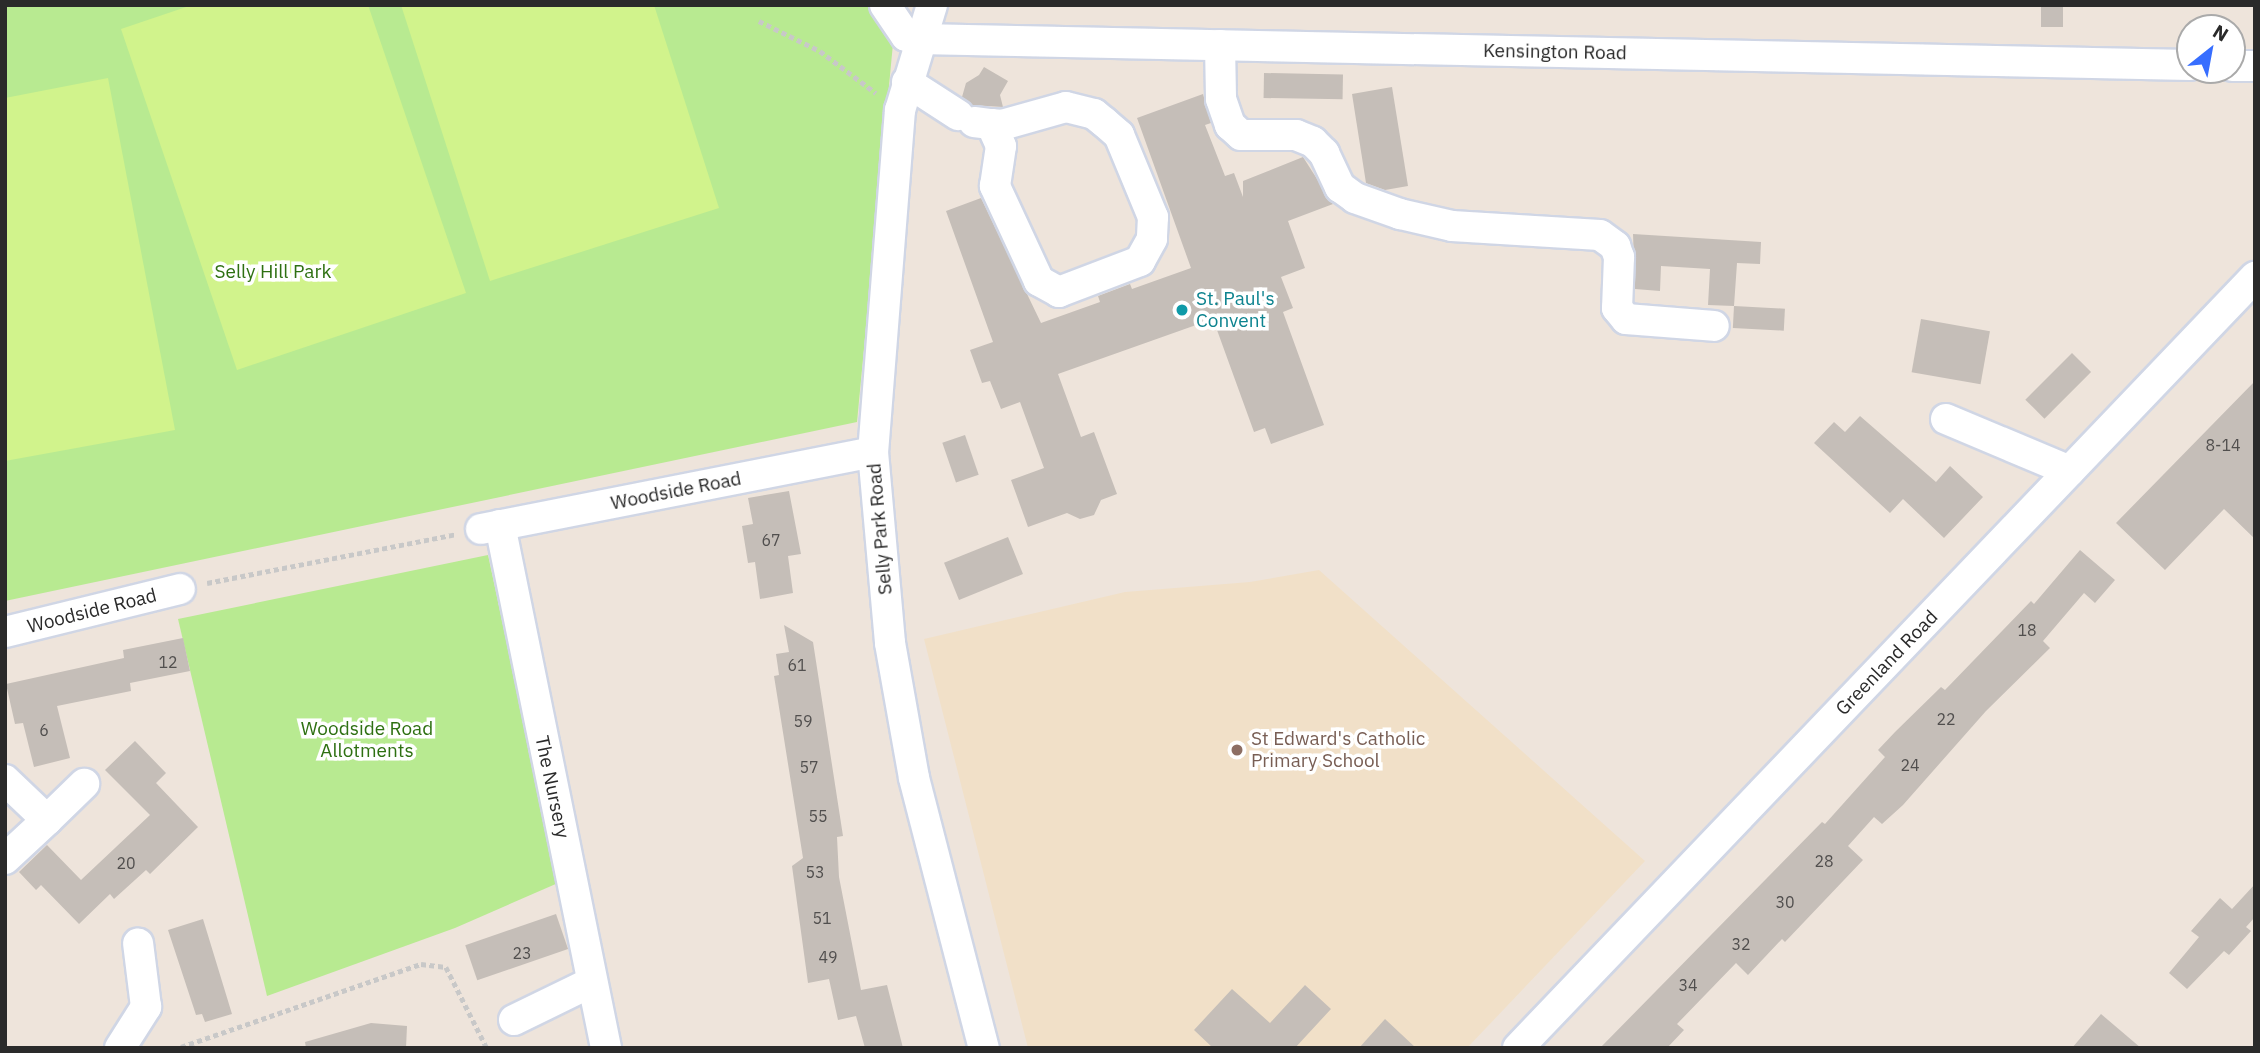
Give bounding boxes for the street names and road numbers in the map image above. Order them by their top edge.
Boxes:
street label: Kensington Road [1483,39,1627,65]
street label: Selly Park Road [863,462,897,596]
street label: Woodside Road [609,467,743,515]
street label: Woodside Road [25,584,159,638]
street label: Greenland Road [1831,606,1943,720]
street label: The Nursery [530,734,574,840]

